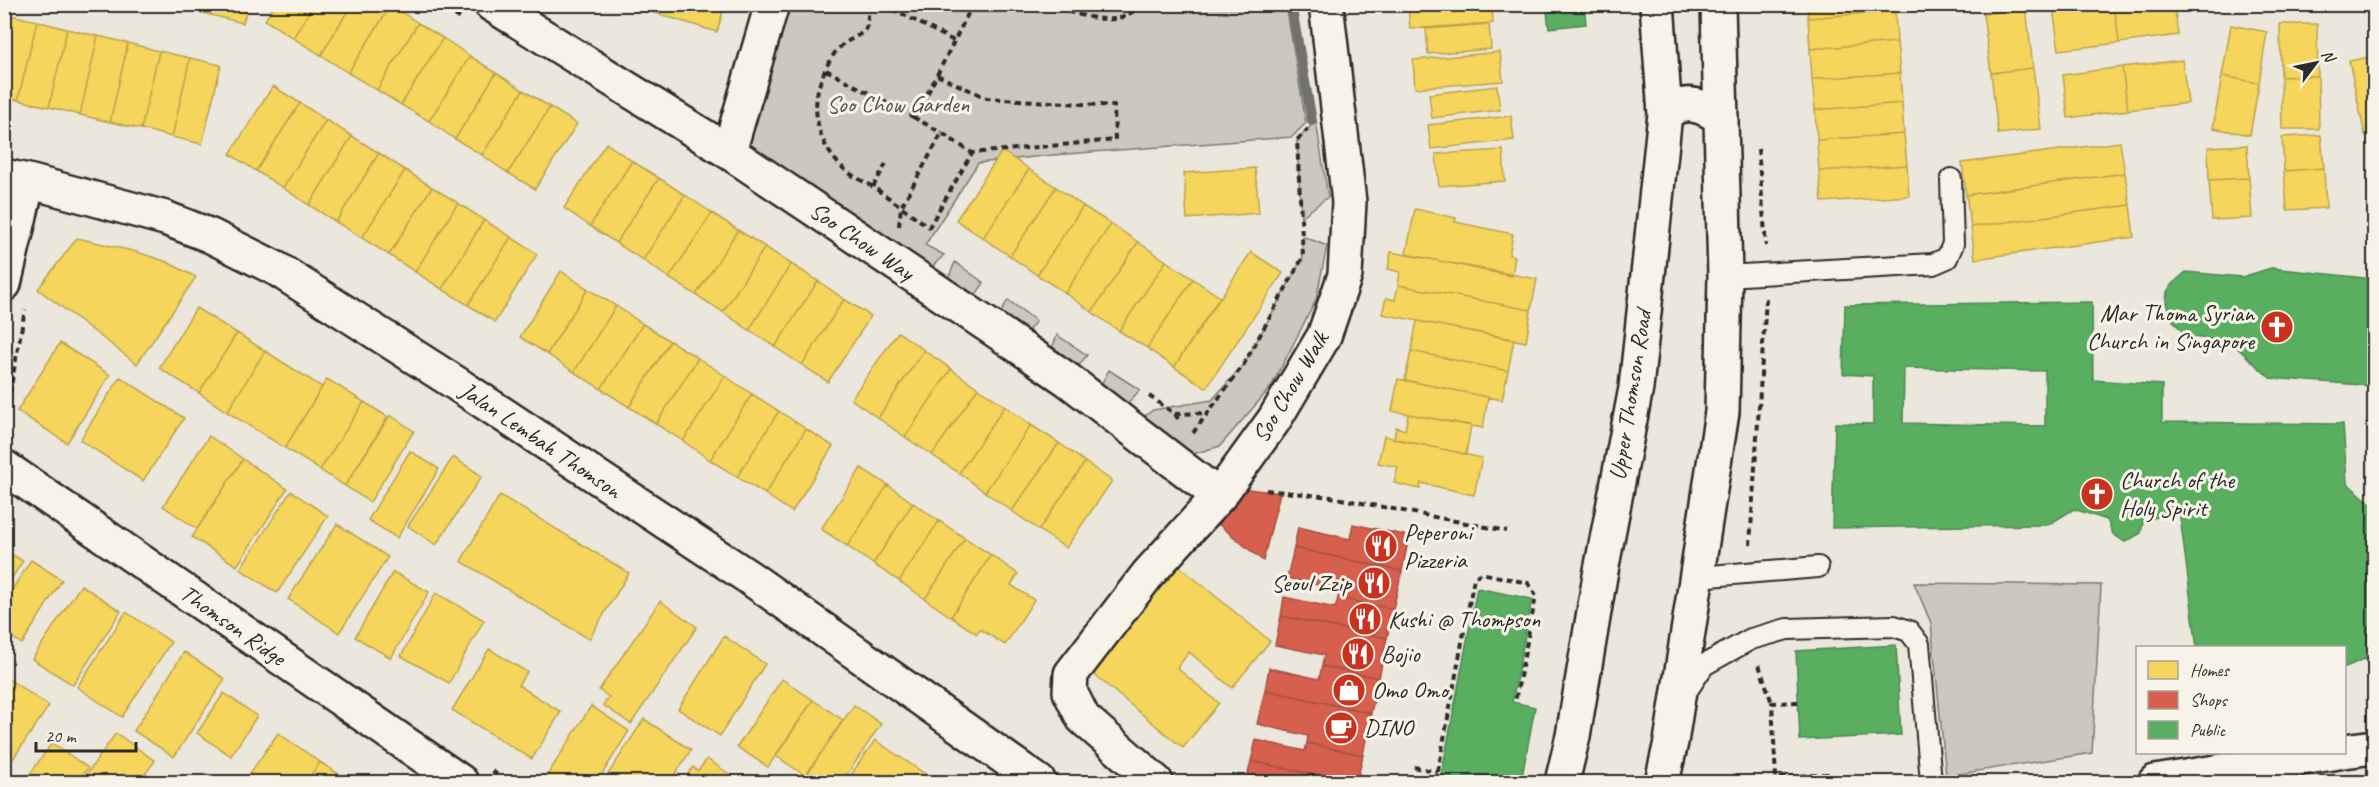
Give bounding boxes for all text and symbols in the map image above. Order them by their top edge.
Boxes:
north arrow [2286,33,2346,93]
text: N [2317,46,2341,68]
park label: Soo Chow Garden [827,89,970,119]
street label: Soo Chow Way [804,195,921,288]
place label: Mar Thoma Syrian Church in Singapore [2087,298,2256,356]
street label: Upper Thomson Road [1602,304,1659,482]
church icon: Mar Thoma Syrian Church in Singapore [2259,309,2295,345]
street label: Soo Chow Walk [1245,324,1336,448]
street label: Jalan Lembah Thomson [454,374,628,506]
place label: Church of the Holy Spirit [2120,465,2236,523]
church icon: Church of the Holy Spirit [2079,476,2115,512]
place label: Peperoni Pizzeria [1404,517,1474,575]
restaurant icon: Peperoni Pizzeria [1363,528,1399,564]
restaurant icon: Seoul Zzip [1356,565,1392,601]
place label: Seoul Zzip [1271,568,1353,598]
street label: Thomson Ridge [174,578,293,674]
restaurant icon: Kushi @ Thompson [1347,601,1383,637]
place label: Kushi @ Thompson [1388,604,1541,634]
restaurant icon: Bojio [1340,636,1376,672]
place label: Bojio [1381,639,1421,669]
legend [2136,646,2346,754]
text: Homes [2190,659,2230,681]
shop icon: Omo Omo [1331,672,1367,708]
place label: Omo Omo [1372,675,1450,705]
text: Shops [2190,689,2229,711]
cafe icon: DINO [1323,710,1359,746]
place label: DINO [1364,713,1415,743]
scale bar [36,715,136,753]
text: Public [2190,719,2227,741]
text: 20 m [45,725,78,747]

